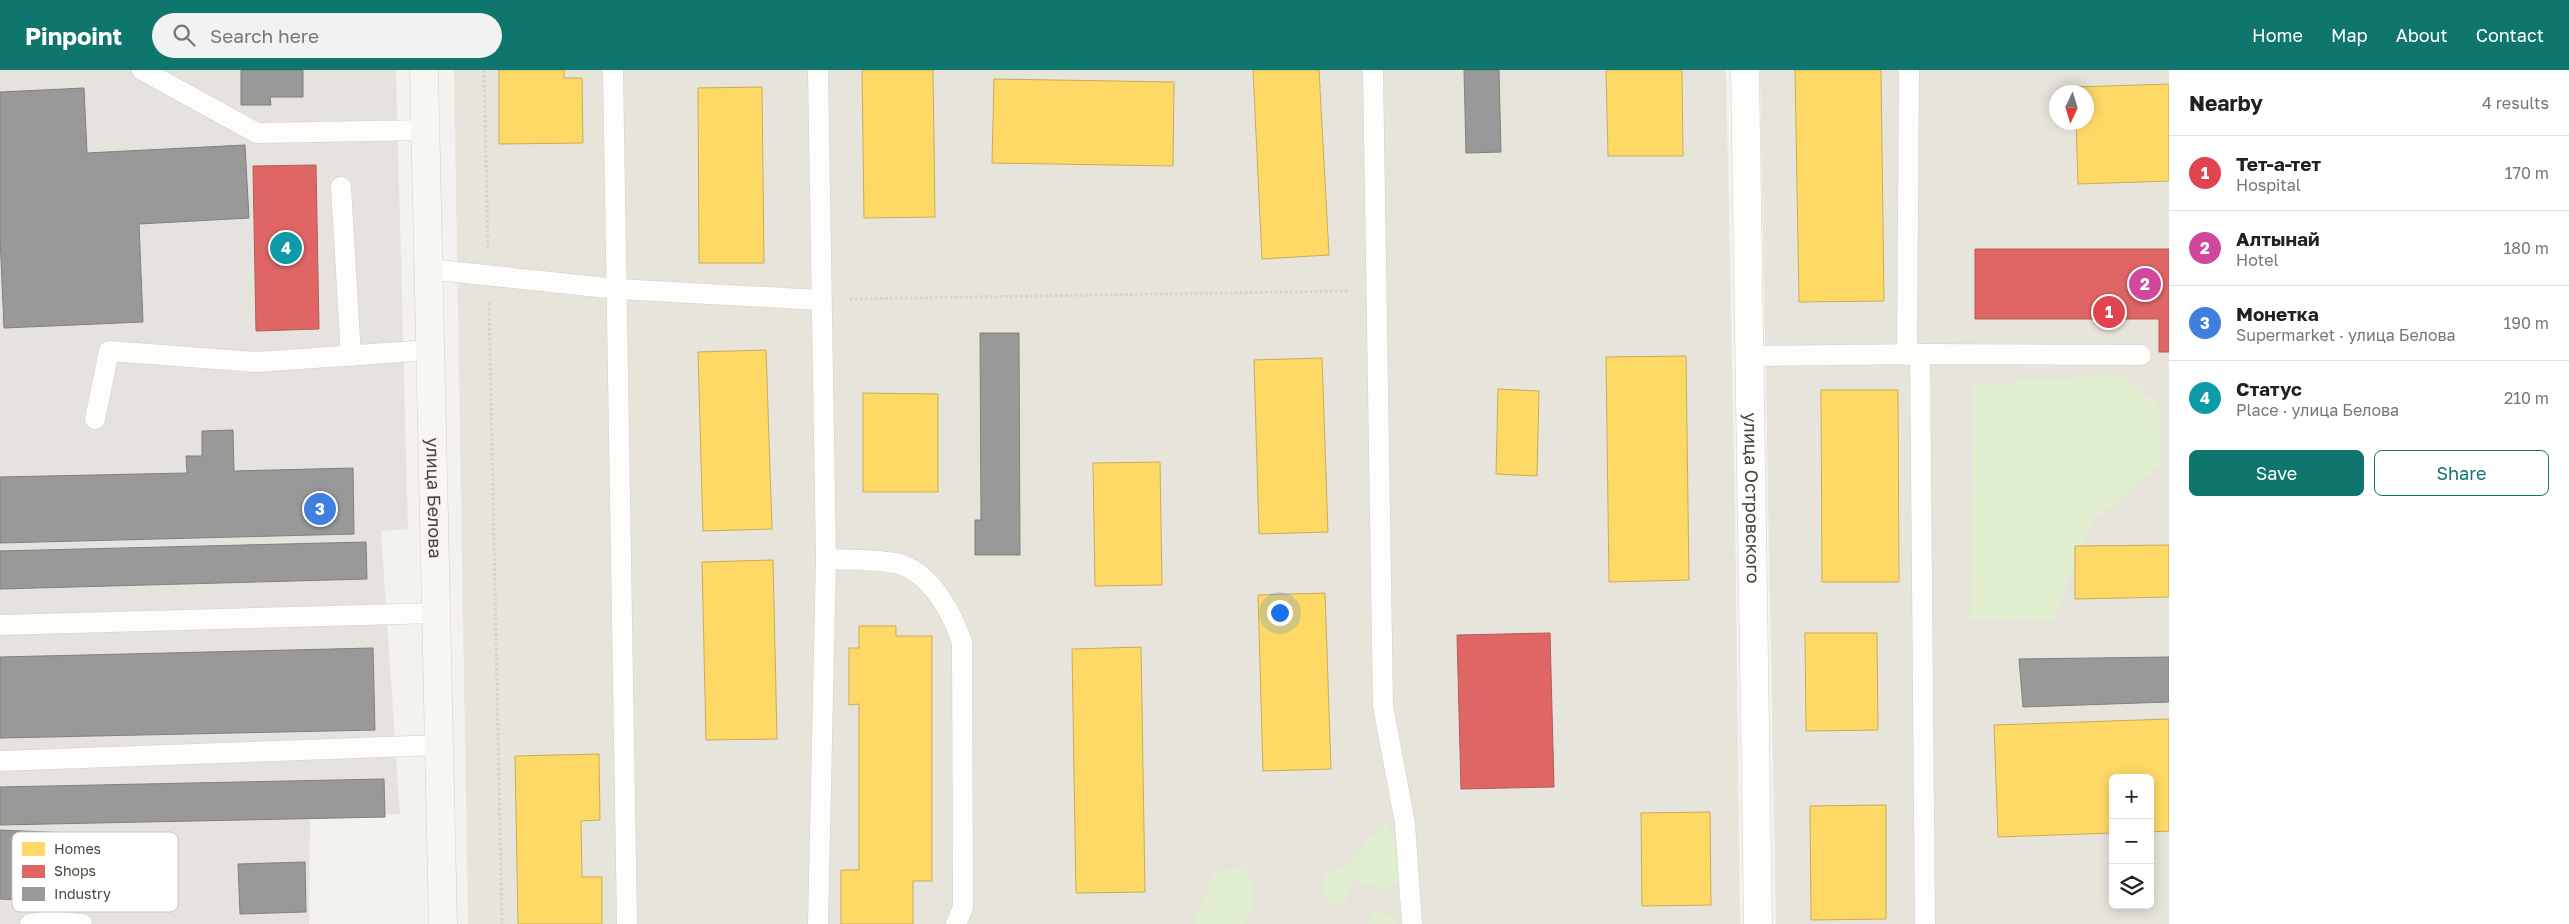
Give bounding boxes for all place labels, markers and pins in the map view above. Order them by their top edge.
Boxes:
pin: 4 [270,229,302,267]
pin: 2 [2129,265,2161,303]
pin: 1 [2093,293,2125,331]
pin: 3 [304,490,336,528]

